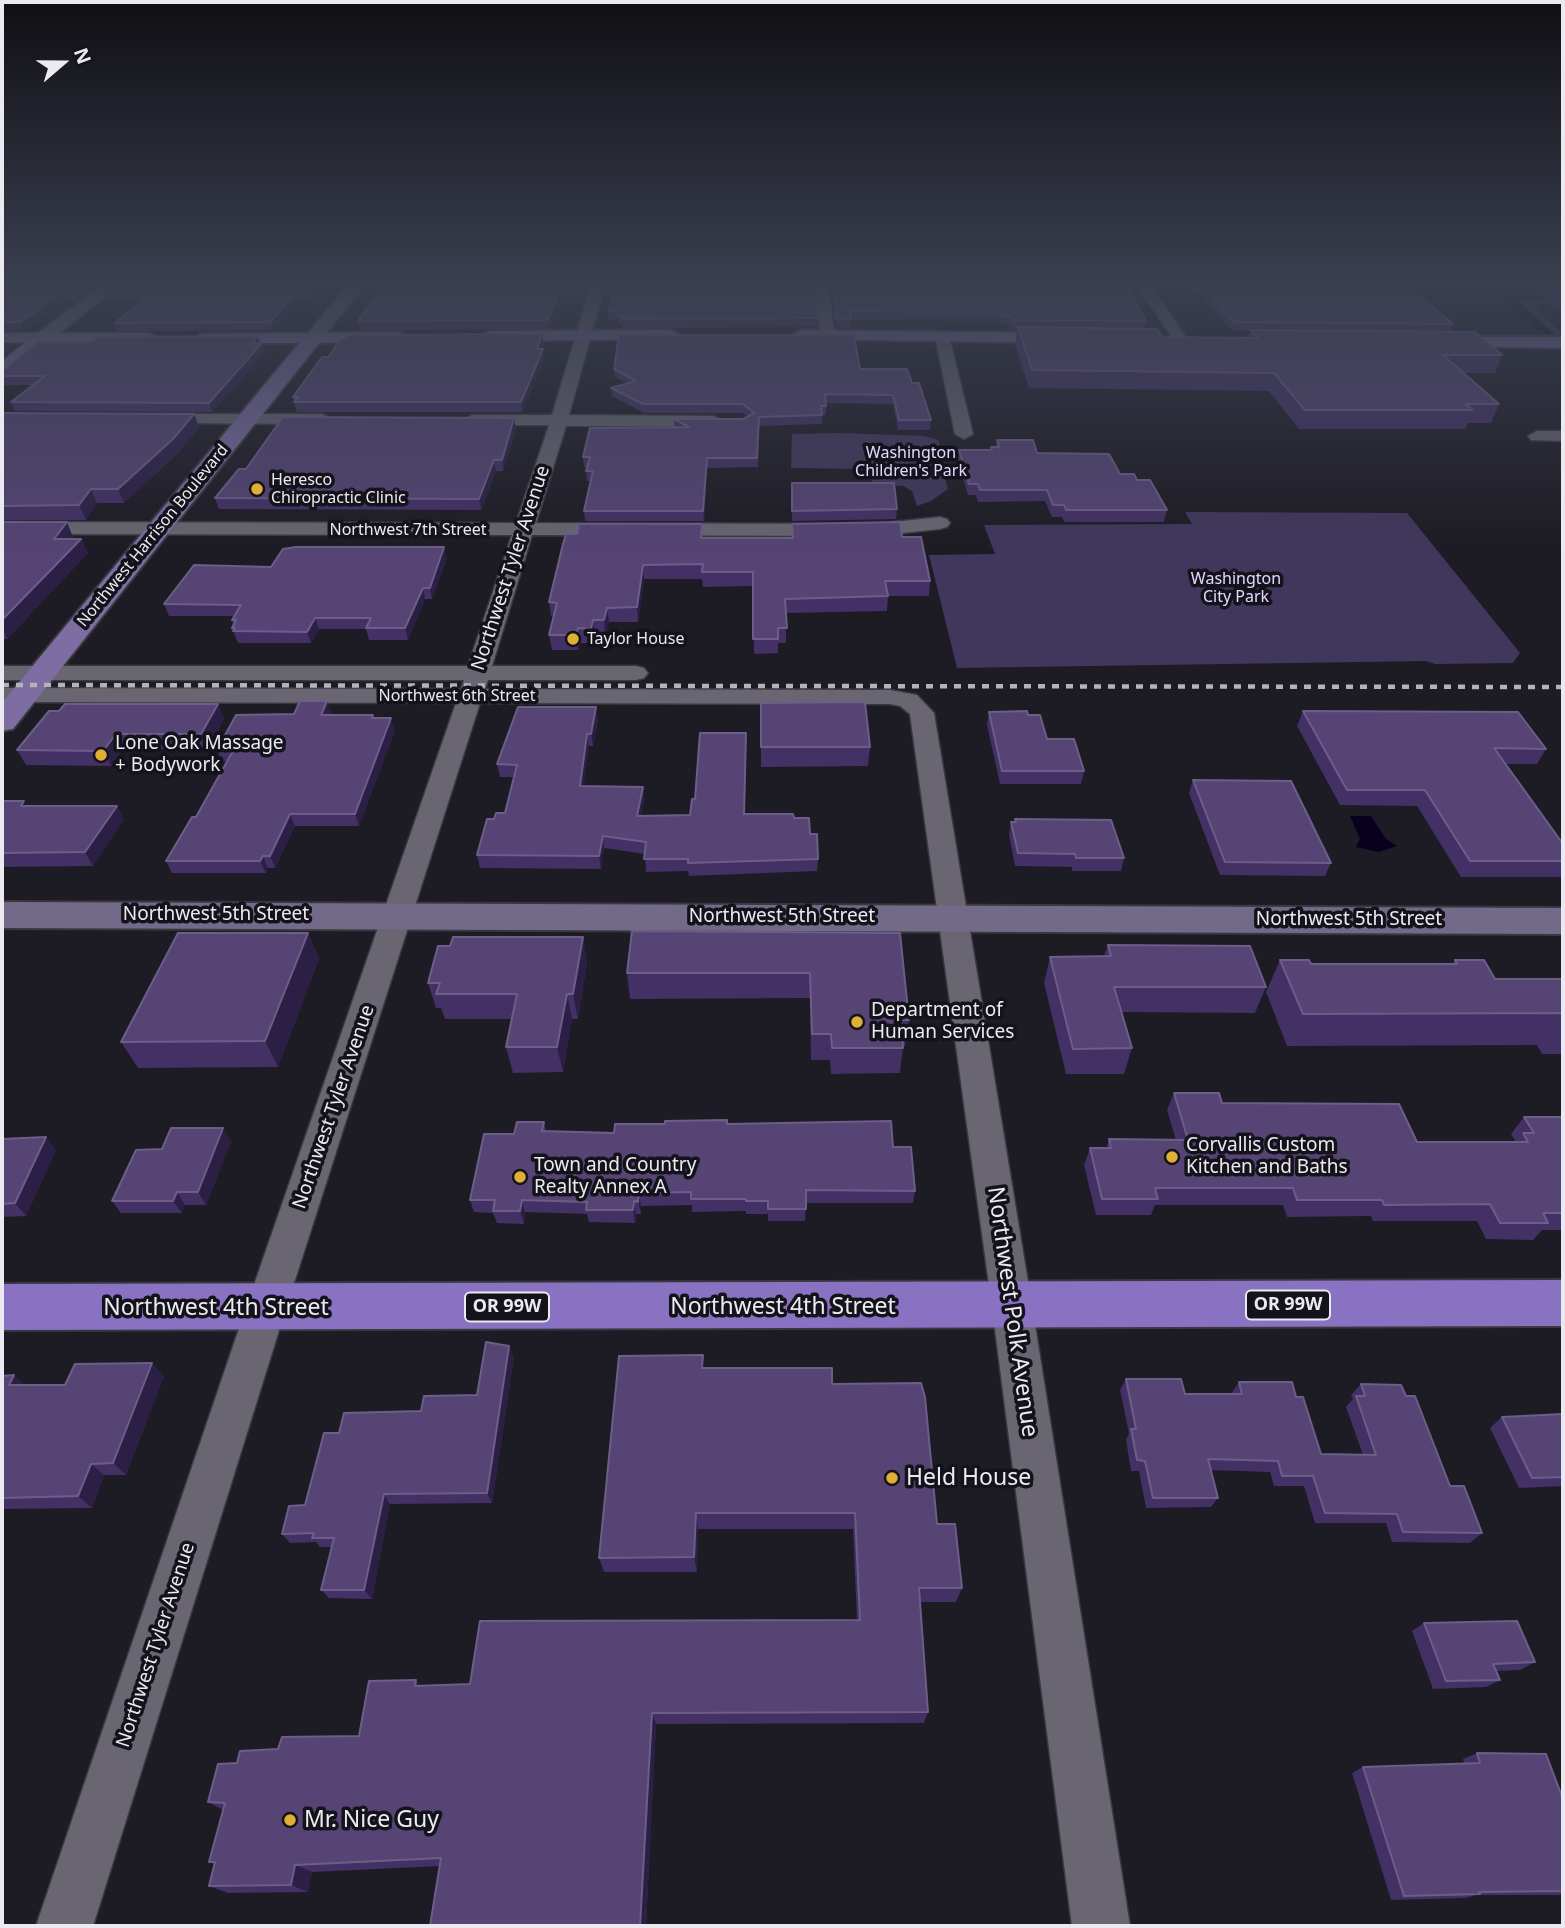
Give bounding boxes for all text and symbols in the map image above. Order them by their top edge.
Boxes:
north arrow [28,28,98,98]
text: N [68,44,98,68]
street label: Northwest Harrison Boulevard [74,441,232,631]
park label: Washington Children's Park [855,443,967,481]
street label: Northwest Tyler Avenue [467,463,555,673]
place label: Heresco Chiropractic Clinic [271,470,406,508]
marker: Heresco Chiropractic Clinic [249,481,265,497]
street label: Northwest 7th Street [330,520,486,540]
park label: Washington City Park [1191,569,1281,607]
place label: Taylor House [587,629,684,649]
marker: Taylor House [565,631,581,647]
street label: Northwest 6th Street [379,686,535,706]
place label: Lone Oak Massage + Bodywork [115,733,284,777]
marker: Lone Oak Massage + Bodywork [93,747,109,763]
street label: Northwest 5th Street [123,904,309,926]
street label: Northwest 5th Street [689,906,875,928]
street label: Northwest 5th Street [1256,909,1442,931]
place label: Department of Human Services [871,1000,1014,1044]
street label: Northwest Tyler Avenue [288,1002,380,1212]
marker: Department of Human Services [849,1014,865,1030]
place label: Corvallis Custom Kitchen and Baths [1186,1135,1348,1179]
marker: Corvallis Custom Kitchen and Baths [1164,1149,1180,1165]
place label: Town and Country Realty Annex A [534,1155,696,1199]
marker: Town and Country Realty Annex A [512,1169,528,1185]
street label: Northwest Polk Avenue [981,1185,1043,1439]
road number: OR 99W [1246,1290,1330,1320]
road number: OR 99W [465,1292,549,1322]
street label: Northwest 4th Street [670,1293,896,1321]
street label: Northwest 4th Street [103,1294,329,1322]
place label: Held House [906,1464,1031,1492]
marker: Held House [884,1470,900,1486]
street label: Northwest Tyler Avenue [112,1540,200,1750]
place label: Mr. Nice Guy [304,1806,439,1834]
marker: Mr. Nice Guy [282,1812,298,1828]

